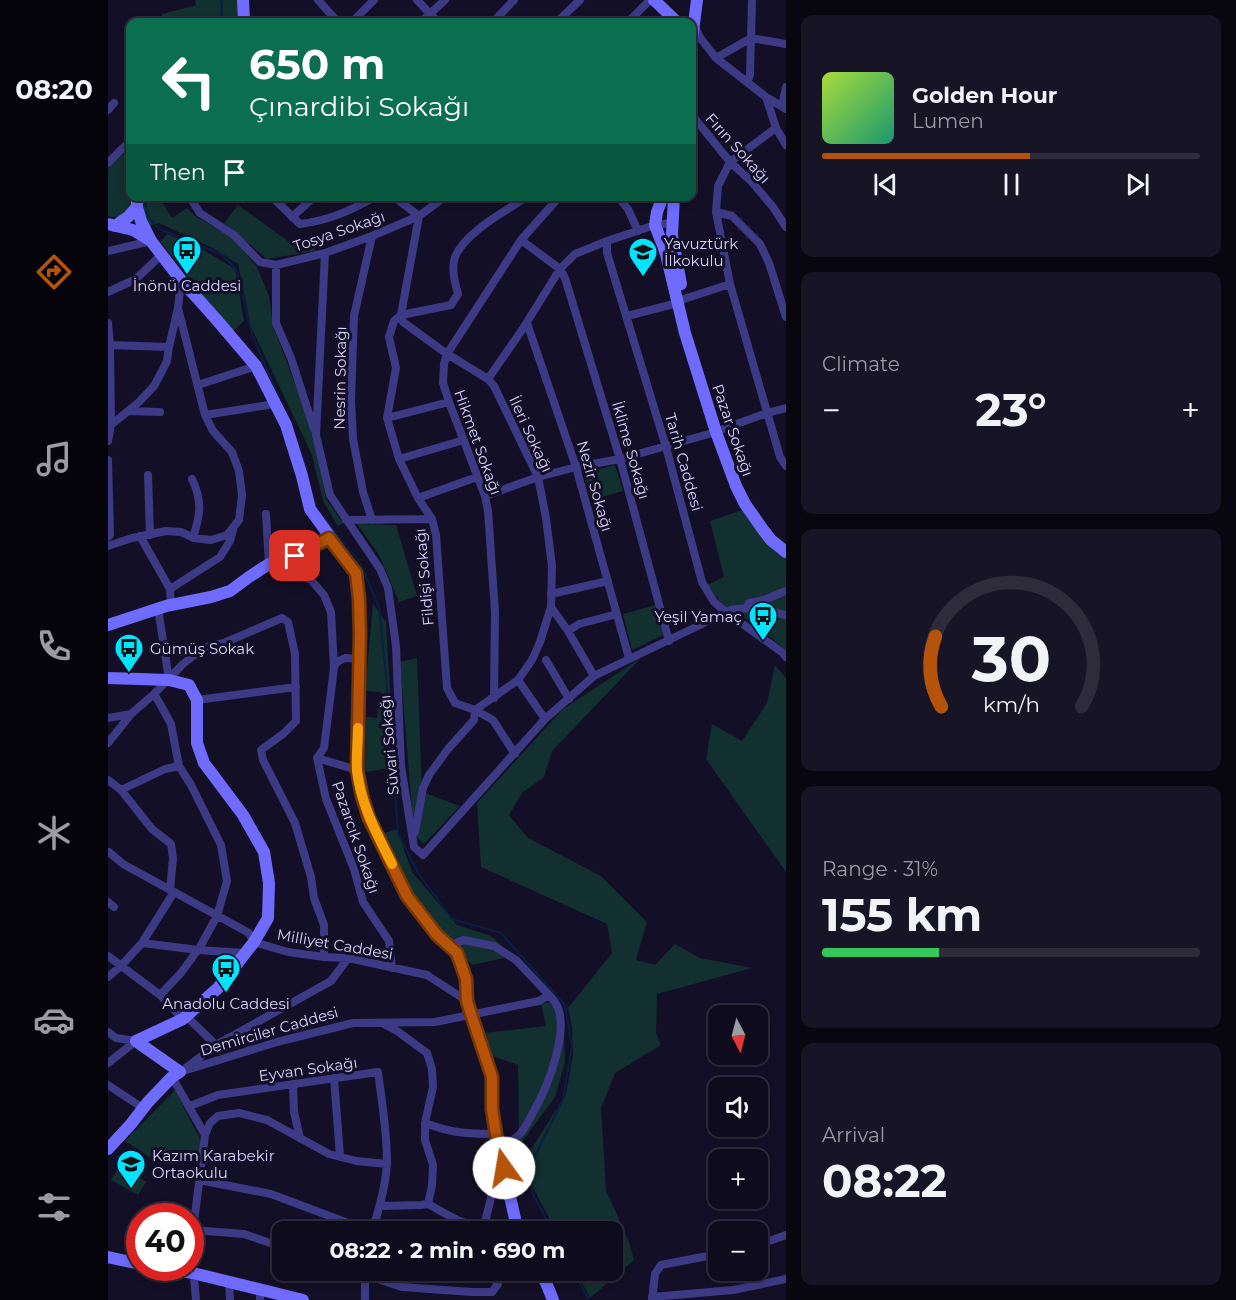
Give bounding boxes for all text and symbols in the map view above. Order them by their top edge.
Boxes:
text: 650 m [249,38,385,90]
icon: left [150,42,228,120]
text: 08:20 [15,73,93,106]
text: Golden Hour [912,82,1057,109]
text: Çınardibi Sokağı [249,90,469,123]
street label: Fırın Sokağı [701,109,775,187]
text: Lumen [912,109,984,133]
icon: arrive [218,156,251,189]
text: Then [150,159,206,186]
icon: previous [869,168,902,201]
icon: pause [995,168,1028,201]
icon: next [1121,168,1154,201]
street label: Tosya Sokağı [291,206,387,256]
bus stop icon: İnönü Caddesi [171,234,203,276]
place label: Yavuztürk İlkokulu [664,234,738,270]
school or university icon: Yavuztürk İlkokulu [627,236,659,278]
icon: directions [33,251,75,293]
place label: İnönü Caddesi [133,276,241,295]
street label: Nesrin Sokağı [330,326,350,430]
text: Climate [822,352,900,376]
street label: Pazar Sokağı [708,381,758,479]
text: 23° [975,382,1047,437]
street label: Hikmet Sokağı [450,387,506,497]
text: − [822,390,841,430]
text: + [1181,390,1200,430]
street label: İleri Sokağı [505,393,557,475]
street label: İklime Sokağı [608,399,654,501]
street label: Tarih Caddesi [661,411,707,513]
icon: music [33,438,75,480]
street label: Nezir Sokağı [573,438,617,534]
street label: Fildişi Sokağı [410,528,438,626]
pin [269,530,320,581]
icon: arrive [278,539,311,572]
bus stop icon: Yeşil Yamaç [747,600,779,642]
place label: Yeşil Yamaç [654,607,742,626]
text: 30 [970,621,1051,697]
icon: phone [33,625,75,667]
bus stop icon: Gümüş Sokak [113,632,145,674]
place label: Gümüş Sokak [150,639,254,658]
text: km/h [982,691,1040,717]
street label: Süvari Sokağı [375,694,403,796]
street label: Pazarcık Sokağı [328,778,384,896]
icon: climate [33,812,75,854]
text: Range · 31% [822,857,938,881]
text: 155 km [822,887,982,942]
street label: Milliyet Caddesi [275,924,395,964]
bus stop icon: Anadolu Caddesi [210,952,242,994]
place label: Anadolu Caddesi [162,994,290,1013]
icon: car [33,999,75,1041]
street label: Demirciler Caddesi [198,1002,340,1060]
north arrow [708,1005,768,1065]
map controls [708,1005,768,1281]
street label: Eyvan Sokağı [257,1053,359,1085]
button: sound [708,1077,768,1137]
text: Arrival [822,1123,885,1147]
position arrow [472,1136,536,1200]
place label: Kazım Karabekir Ortaokulu [152,1146,275,1182]
school or university icon: Kazım Karabekir Ortaokulu [115,1148,147,1190]
button: + [708,1149,768,1209]
text: 08:22 [822,1153,947,1208]
icon: filters [33,1186,75,1228]
speed limit sign: 40 [126,1203,204,1281]
button: − [708,1221,768,1281]
text: 08:22 · 2 min · 690 m [330,1237,565,1264]

